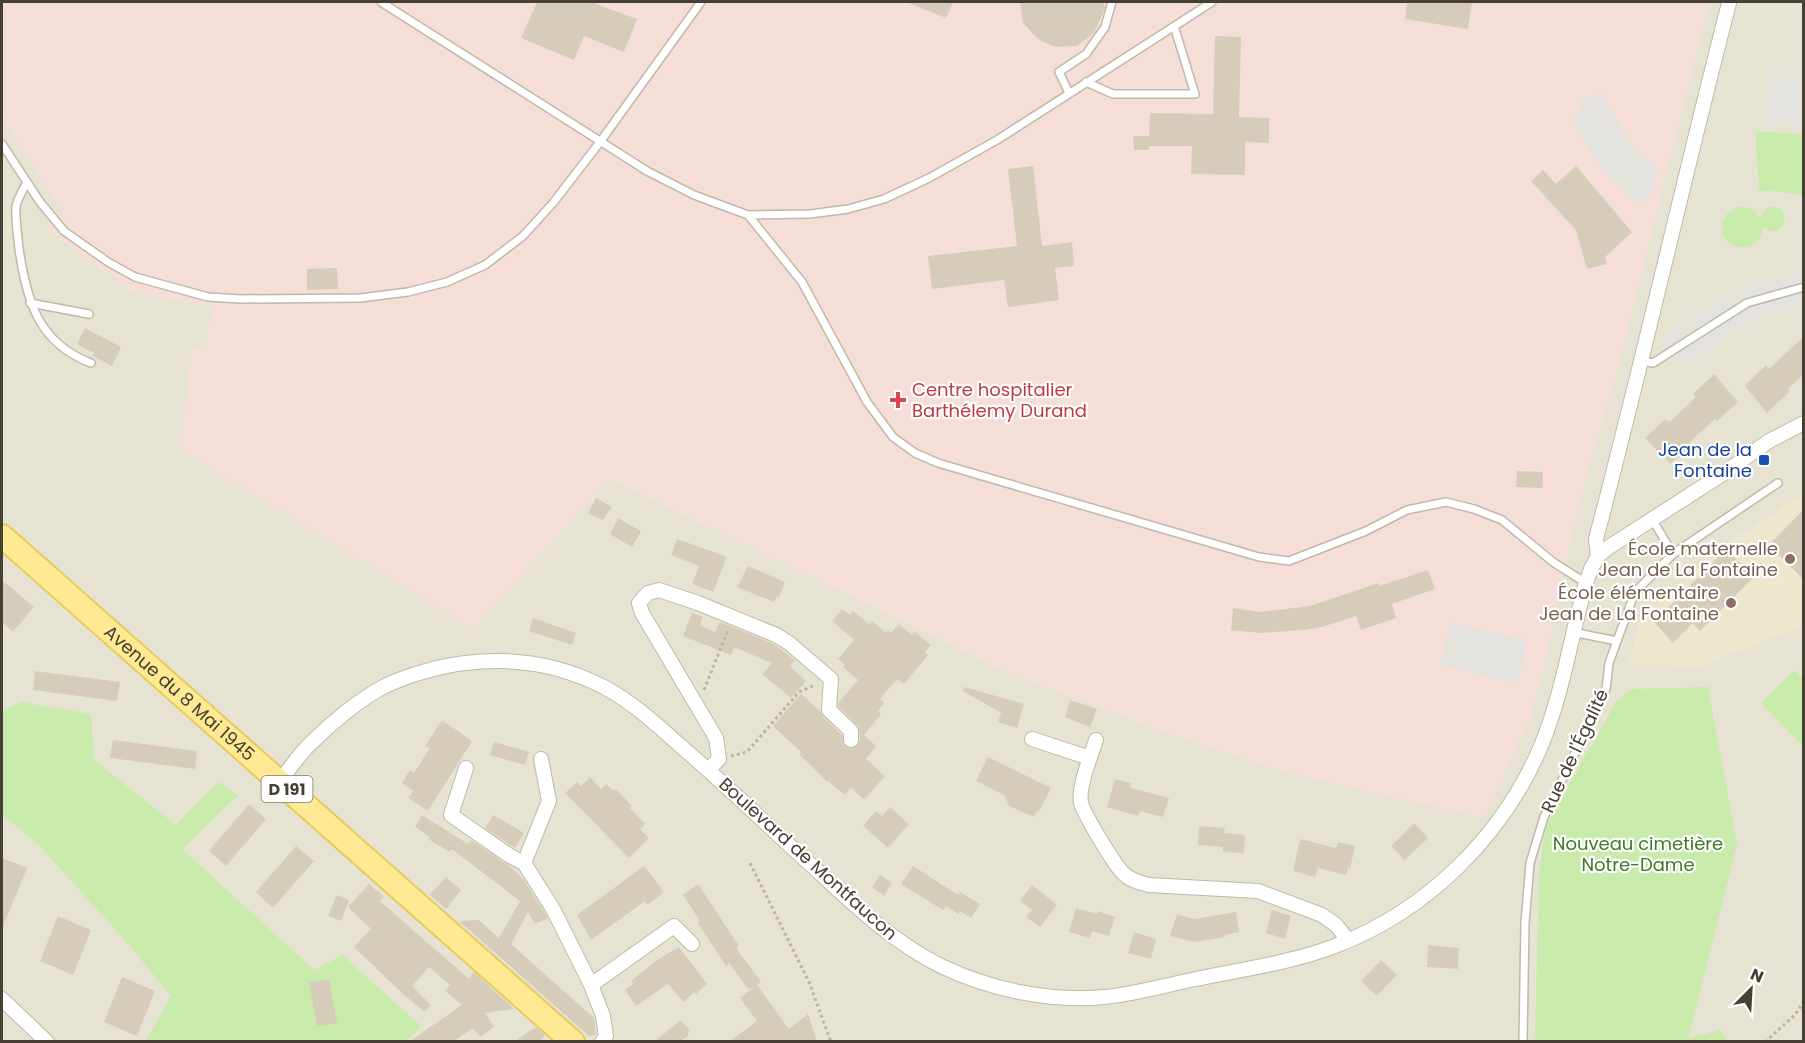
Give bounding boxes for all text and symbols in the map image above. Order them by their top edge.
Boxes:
place label: Centre hospitalier Barthélemy Durand [912,377,1087,423]
marker: Centre hospitalier Barthélemy Durand [889,391,907,409]
place label: Jean de la Fontaine [1658,437,1752,483]
marker: Jean de la Fontaine [1757,453,1771,467]
place label: École maternelle Jean de La Fontaine [1598,536,1778,582]
marker: École maternelle Jean de La Fontaine [1783,552,1797,566]
place label: École élémentaire Jean de La Fontaine [1539,580,1719,626]
marker: École élémentaire Jean de La Fontaine [1724,596,1738,610]
street label: Avenue du 8 Mai 1945 [99,619,261,766]
street label: Rue de l'Égalité [1535,685,1614,817]
street label: Boulevard de Montfaucon [714,772,903,946]
road number: D 191 [262,776,312,802]
park label: Nouveau cimetière Notre-Dame [1553,831,1723,877]
north arrow [1721,959,1781,1019]
text: N [1747,963,1767,989]

